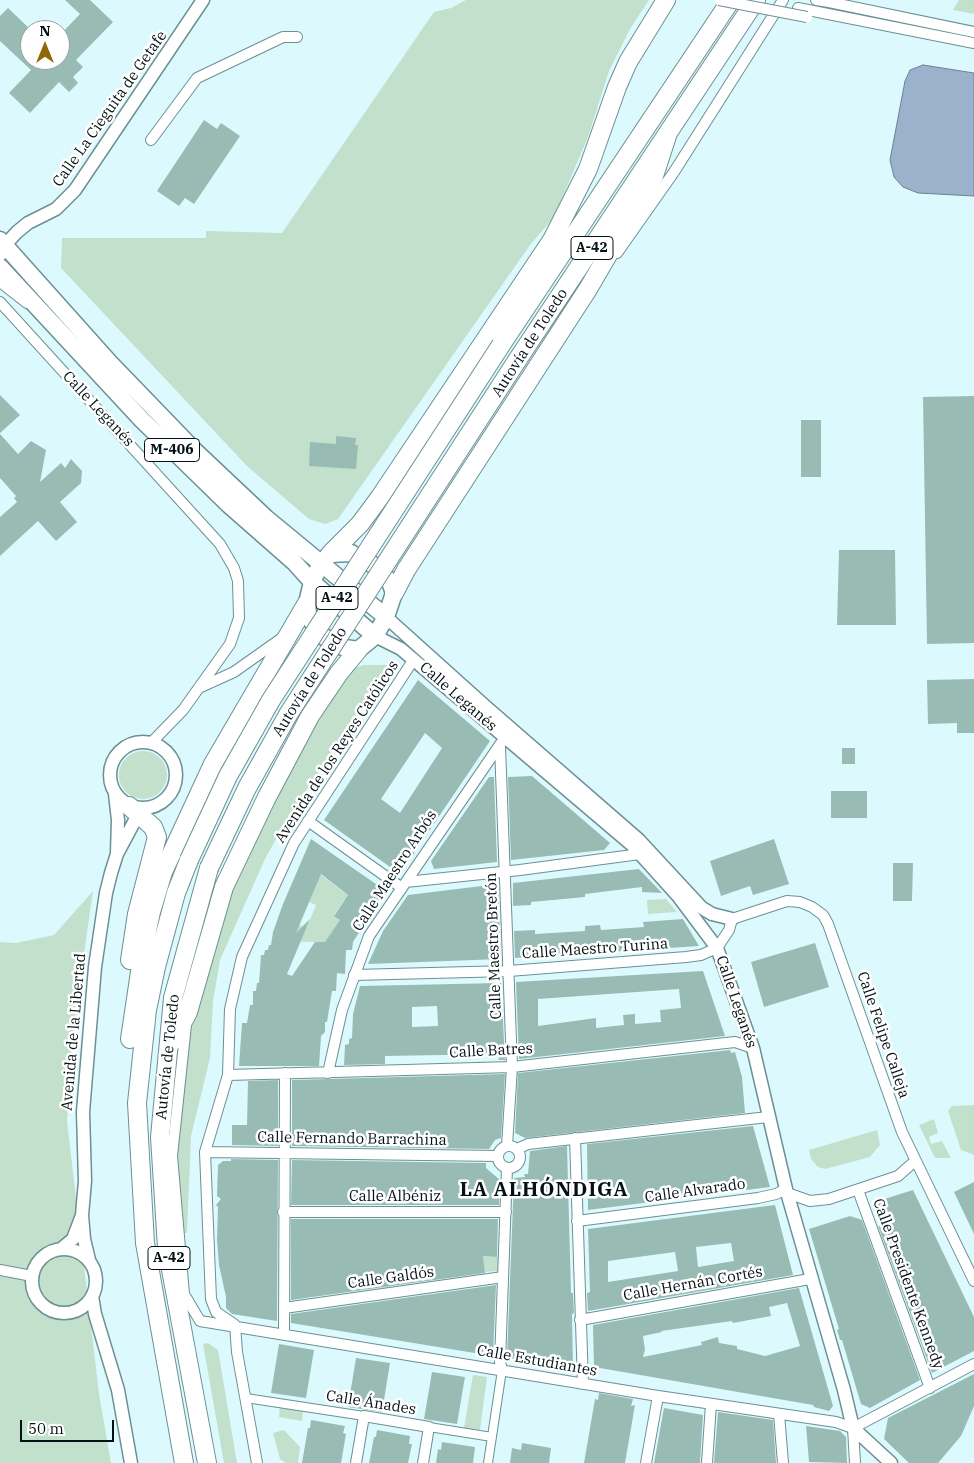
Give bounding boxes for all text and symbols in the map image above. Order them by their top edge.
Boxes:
north arrow [20,20,70,70]
text: N [39,22,51,40]
street label: Calle La Cieguita de Getafe [49,27,171,191]
road number: A-42 [571,237,613,260]
street label: Autovía de Toledo [488,285,572,401]
street label: Calle Leganés [59,368,137,450]
road number: M-406 [144,438,200,462]
road number: A-42 [316,586,358,610]
street label: Autovía de Toledo [269,624,351,740]
street label: Avenida de los Reyes Católicos [271,657,403,847]
street label: Calle Leganés [416,659,500,735]
street label: Calle Maestro Arbós [349,807,441,935]
street label: Calle Maestro Bretón [482,872,506,1020]
street label: Calle Maestro Turina [521,935,669,963]
street label: Avenida de la Libertad [58,953,90,1111]
street label: Calle Leganés [712,953,760,1051]
street label: Calle Felipe Calleja [853,969,913,1101]
street label: Autovía de Toledo [152,994,184,1120]
street label: Calle Batres [449,1040,533,1062]
street label: Calle Fernando Barrachina [257,1128,447,1150]
street label: Calle Alvarado [644,1175,746,1207]
district label: LA ALHÓNDIGA [458,1178,630,1202]
street label: Calle Albéniz [349,1188,441,1206]
street label: Calle Presidente Kennedy [869,1196,947,1372]
road number: A-42 [148,1246,190,1270]
street label: Calle Galdós [347,1263,435,1293]
street label: Calle Hernán Cortés [622,1263,764,1305]
street label: Calle Estudiantes [475,1342,599,1380]
street label: Calle Ánades [325,1387,417,1419]
scale bar [22,1410,116,1442]
text: 50 m [28,1419,64,1438]

